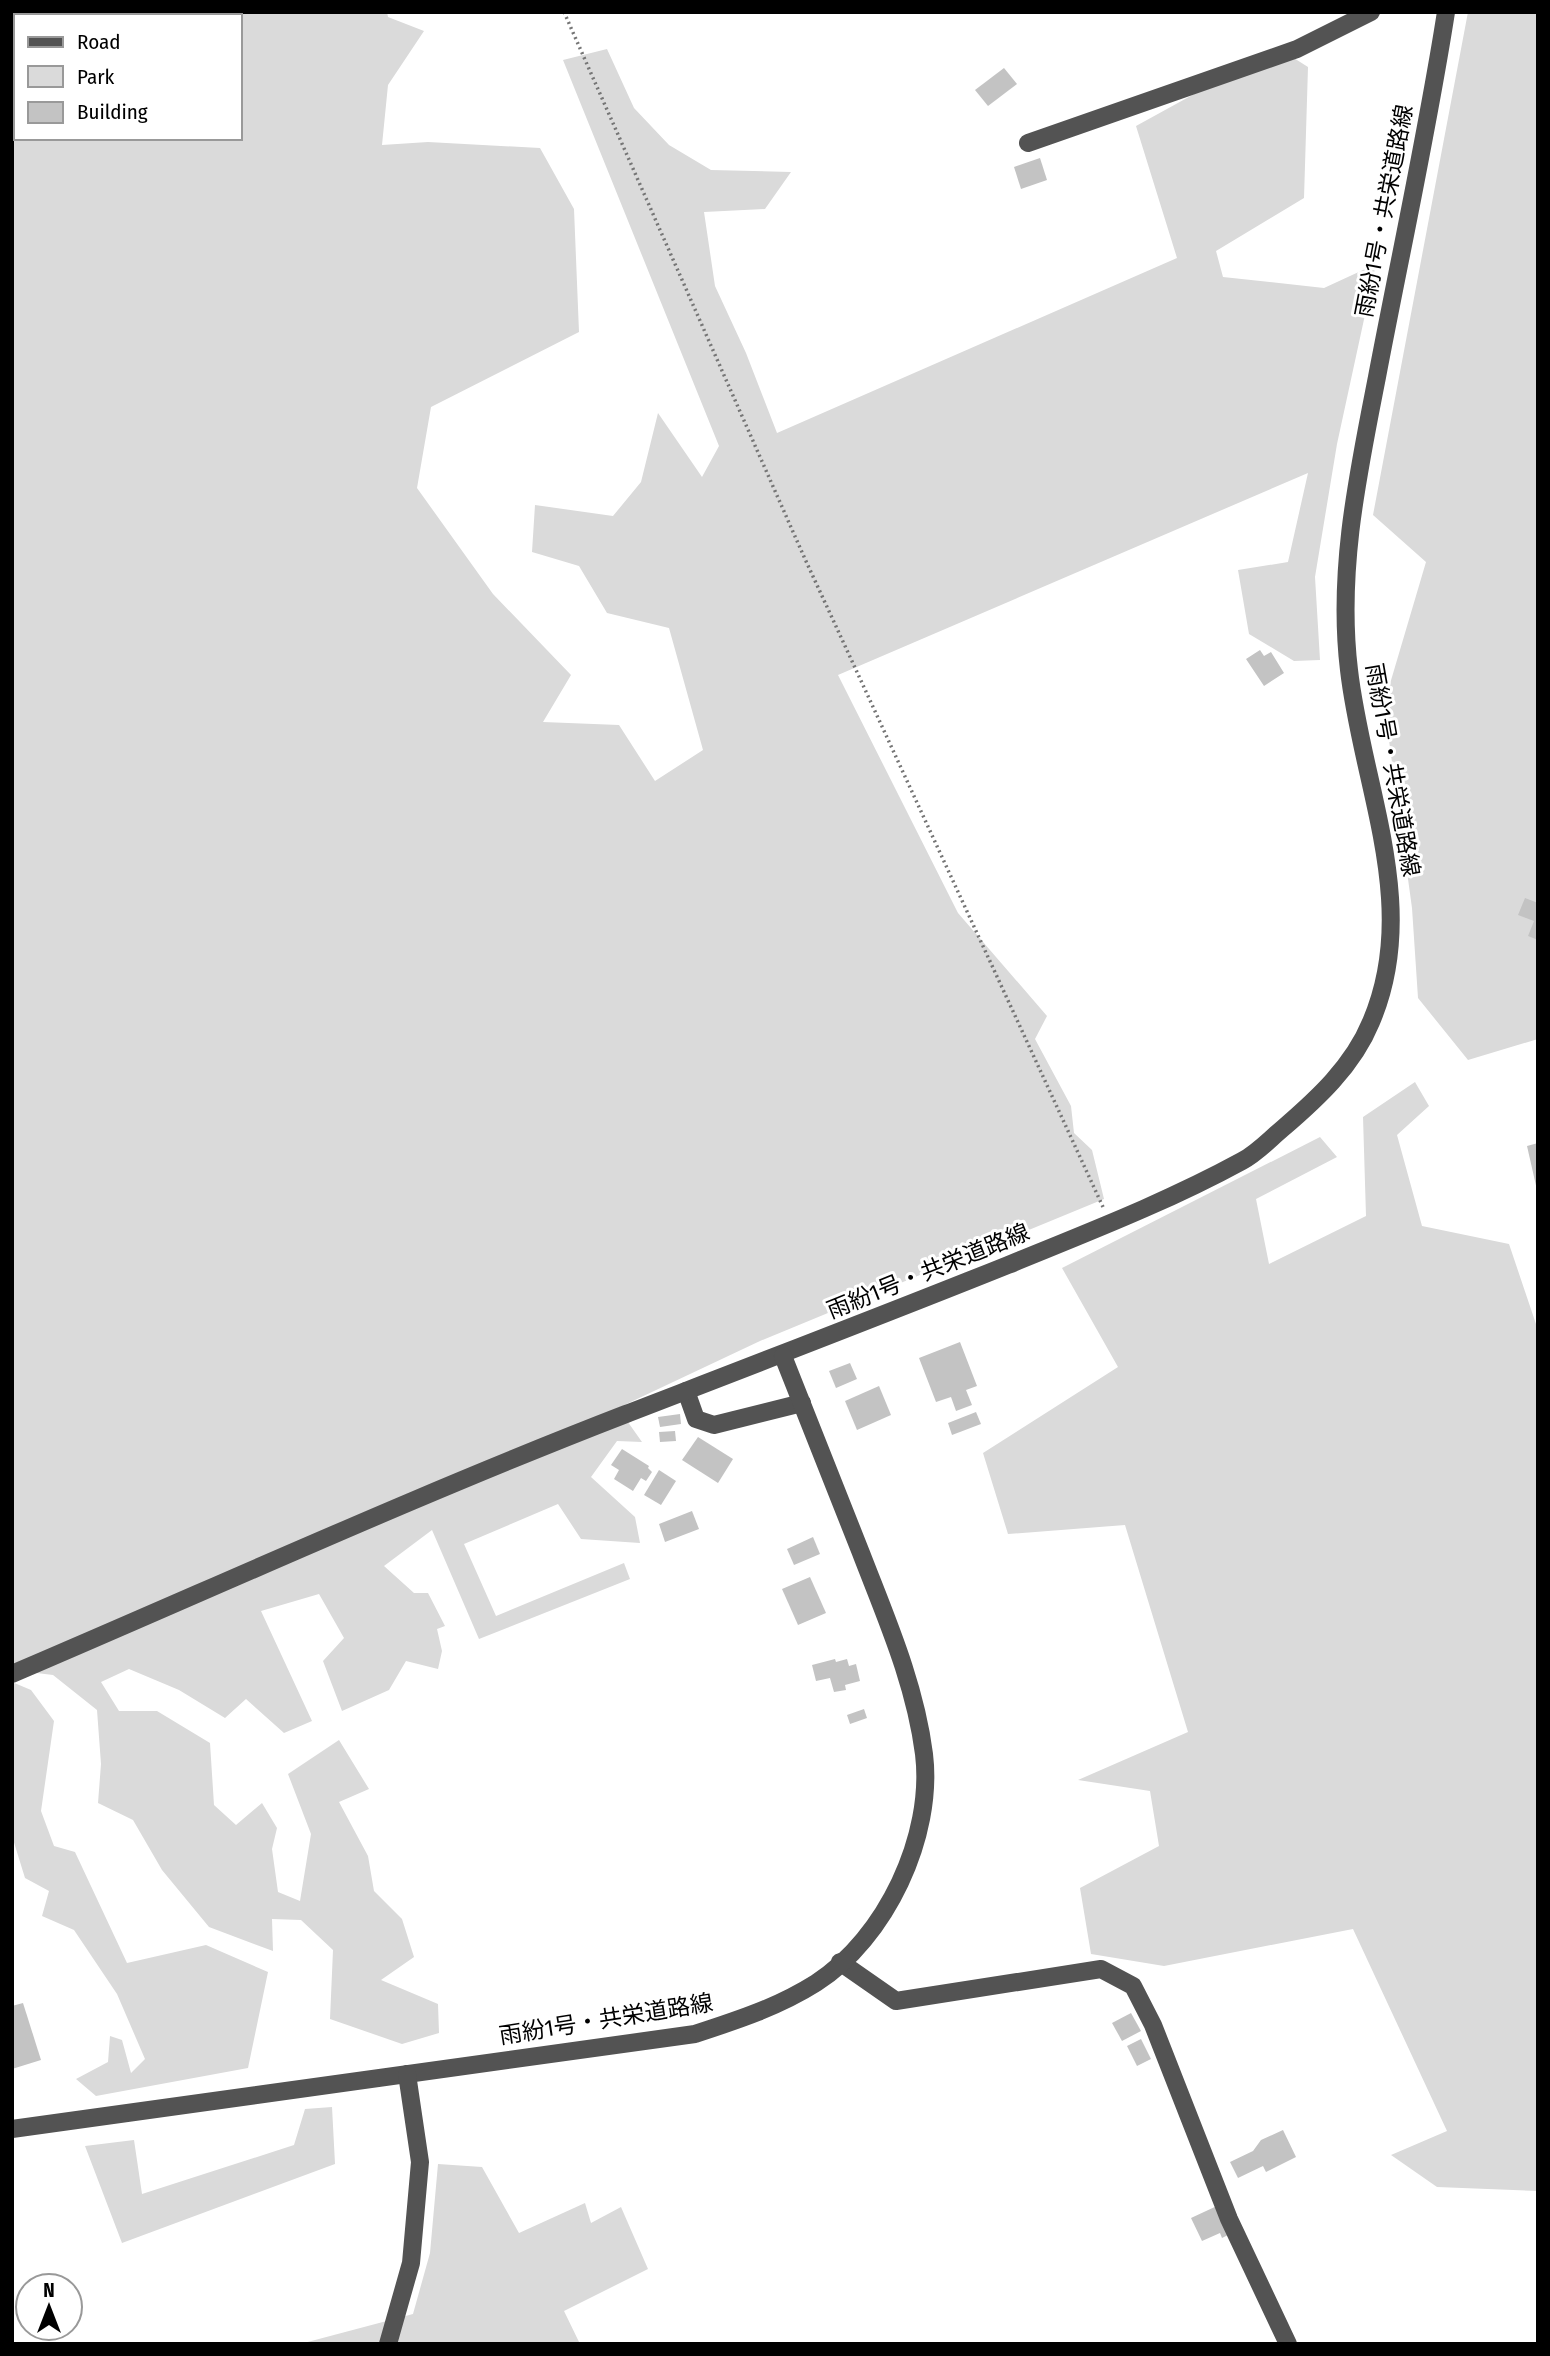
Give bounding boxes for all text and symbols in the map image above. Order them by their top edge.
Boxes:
legend [14,14,242,140]
text: Road [77,29,121,55]
text: Park [77,64,115,90]
text: Building [77,99,148,125]
street label: 雨紛1号・共栄道路線 [1350,102,1418,320]
street label: 雨紛1号・共栄道路線 [1360,661,1426,879]
street label: 雨紛1号・共栄道路線 [823,1218,1033,1324]
street label: 雨紛1号・共栄道路線 [497,1988,715,2050]
north arrow [14,2272,84,2342]
text: N [43,2279,55,2302]

